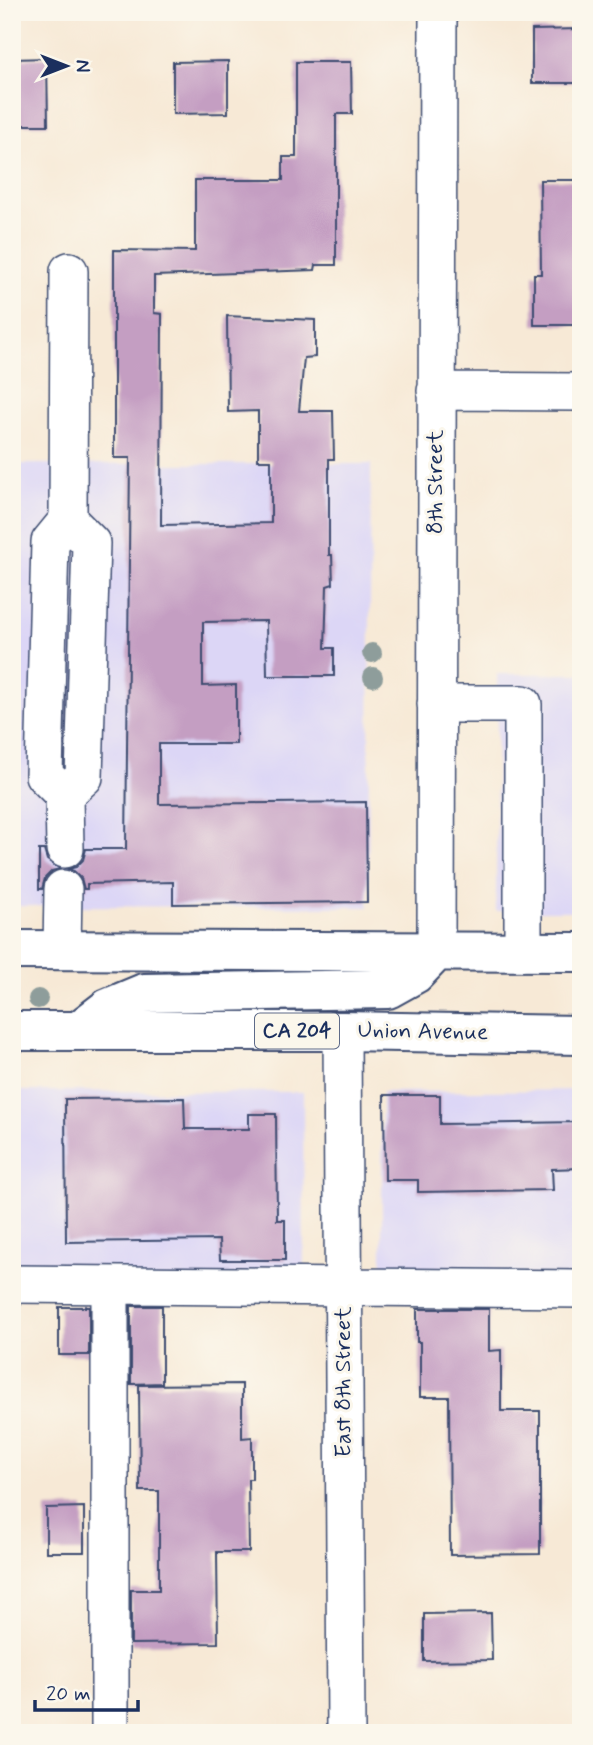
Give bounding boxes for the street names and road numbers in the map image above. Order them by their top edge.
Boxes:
street label: 8th Street [421,429,451,534]
road number: CA 204 [255,1014,339,1048]
street label: Union Avenue [357,1016,489,1048]
street label: East 8th Street [329,1306,359,1458]

